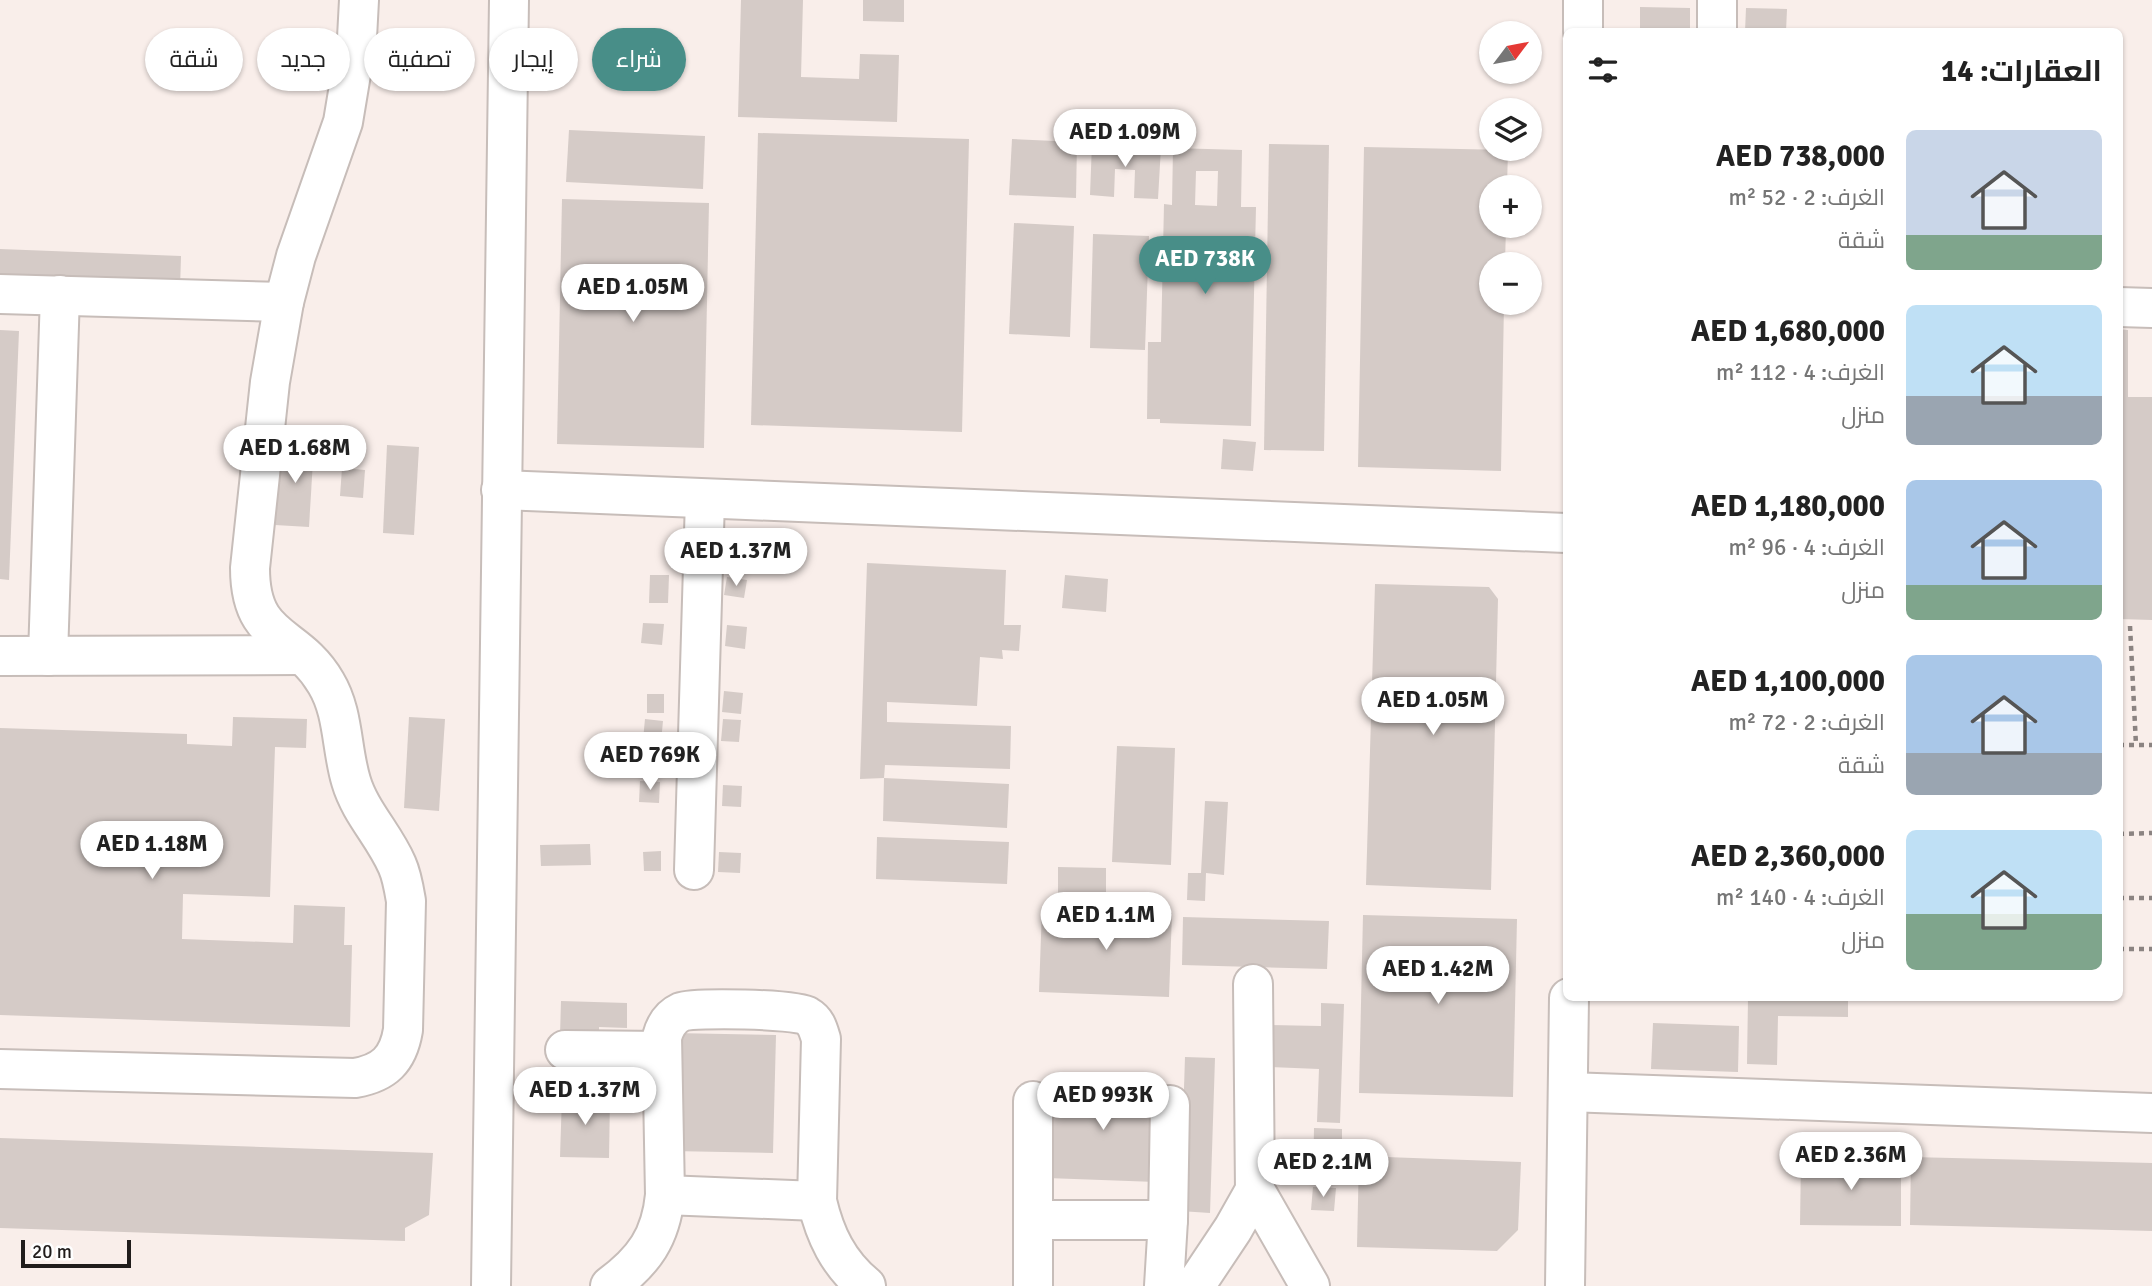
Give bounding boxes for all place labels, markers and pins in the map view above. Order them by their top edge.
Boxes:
pin: AED 1.09M [1045,110,1205,169]
pin: AED 738K [1133,236,1277,296]
pin: AED 1.05M [553,264,713,324]
pin: AED 1.68M [215,426,375,485]
pin: AED 1.37M [656,528,816,588]
pin: AED 1.05M [1353,678,1513,737]
pin: AED 769K [578,732,722,792]
pin: AED 1.18M [72,822,232,881]
pin: AED 1.1M [1034,892,1178,952]
pin: AED 1.42M [1358,946,1518,1006]
pin: AED 1.37M [505,1068,665,1127]
pin: AED 993K [1031,1072,1175,1132]
pin: AED 2.36M [1771,1132,1931,1192]
pin: AED 2.1M [1251,1140,1395,1199]

